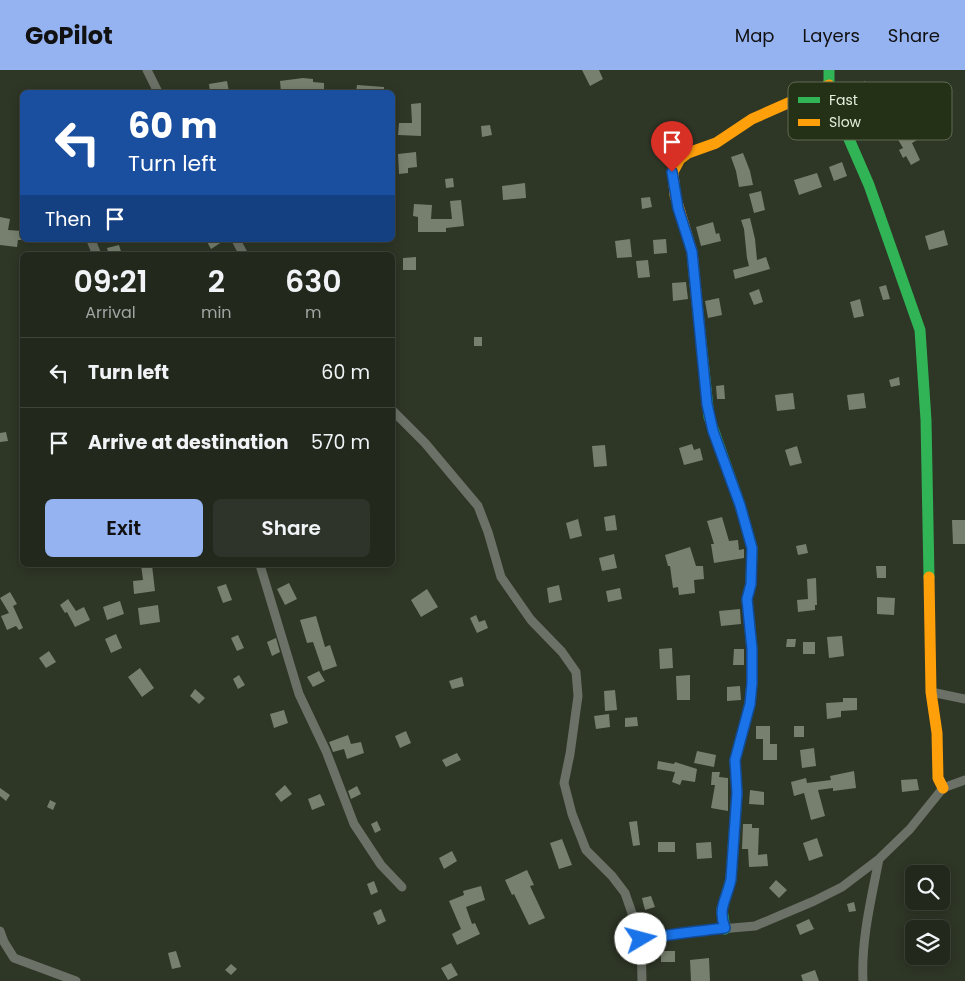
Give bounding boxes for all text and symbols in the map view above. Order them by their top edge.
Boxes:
text: GoPilot [25,19,113,52]
text: Map [735,23,775,48]
text: Layers [803,23,860,48]
text: Share [888,23,940,48]
legend [788,82,952,140]
text: Fast [829,90,858,110]
text: 60 m [128,101,218,150]
icon: left [45,110,110,175]
text: Slow [829,112,862,132]
pin [651,121,693,172]
icon: arrive [658,128,686,156]
text: Turn left [128,148,216,179]
icon: arrive [101,205,129,233]
text: Then [45,206,91,233]
text: 09:21 [73,260,148,303]
text: 2 [208,260,225,303]
text: 630 [285,260,342,303]
text: Arrival [85,301,136,324]
text: min [201,301,232,324]
text: m [305,301,322,324]
icon: left [45,359,73,387]
text: Turn left [88,359,169,386]
text: 60 m [321,359,370,386]
icon: arrive [45,429,73,457]
text: Arrive at destination [88,429,289,456]
text: 570 m [311,429,370,456]
button: Exit [45,499,203,557]
button: Share [213,499,370,557]
map controls [905,865,950,965]
button: search [905,865,950,910]
position arrow [614,912,666,964]
button: layers [905,920,950,965]

